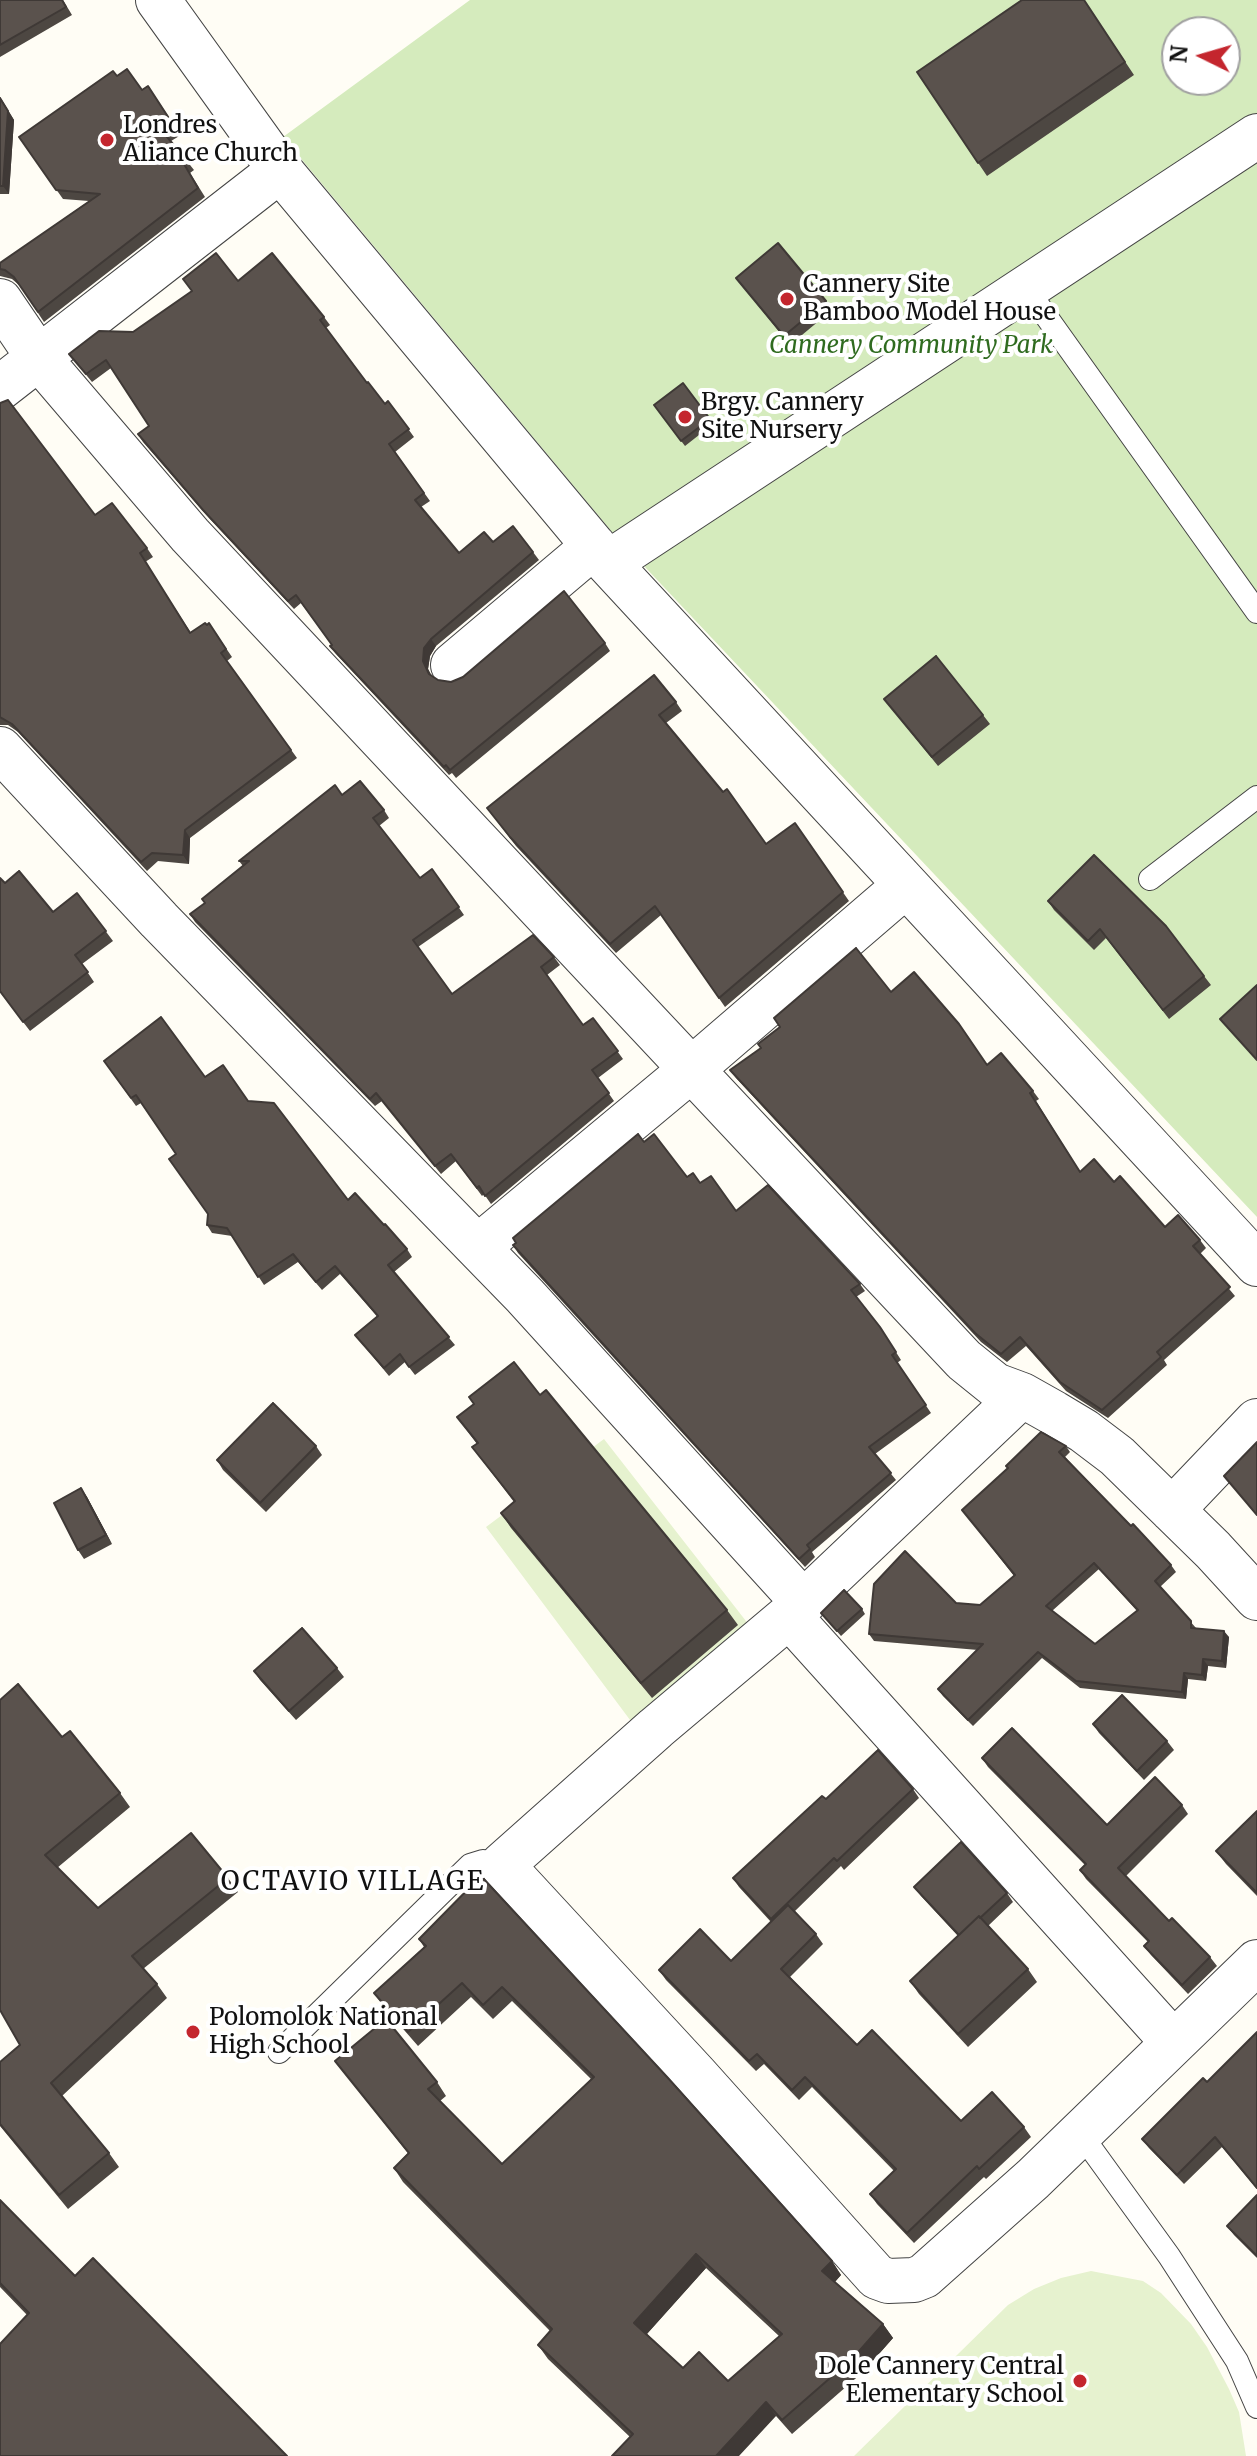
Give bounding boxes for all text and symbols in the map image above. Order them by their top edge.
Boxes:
north arrow [1161,16,1241,96]
text: N [1164,44,1194,64]
place label: Londres Aliance Church [123,112,298,168]
marker: Londres Aliance Church [98,131,116,149]
place label: Cannery Site Bamboo Model House [803,271,1056,327]
marker: Cannery Site Bamboo Model House [778,290,796,308]
park label: Cannery Community Park [769,332,1053,360]
place label: Brgy. Cannery Site Nursery [701,389,864,445]
marker: Brgy. Cannery Site Nursery [676,408,694,426]
district label: OCTAVIO VILLAGE [221,1867,485,1899]
place label: Polomolok National High School [209,2004,437,2060]
marker: Polomolok National High School [184,2023,202,2041]
place label: Dole Cannery Central Elementary School [818,2353,1064,2409]
marker: Dole Cannery Central Elementary School [1071,2372,1089,2390]

